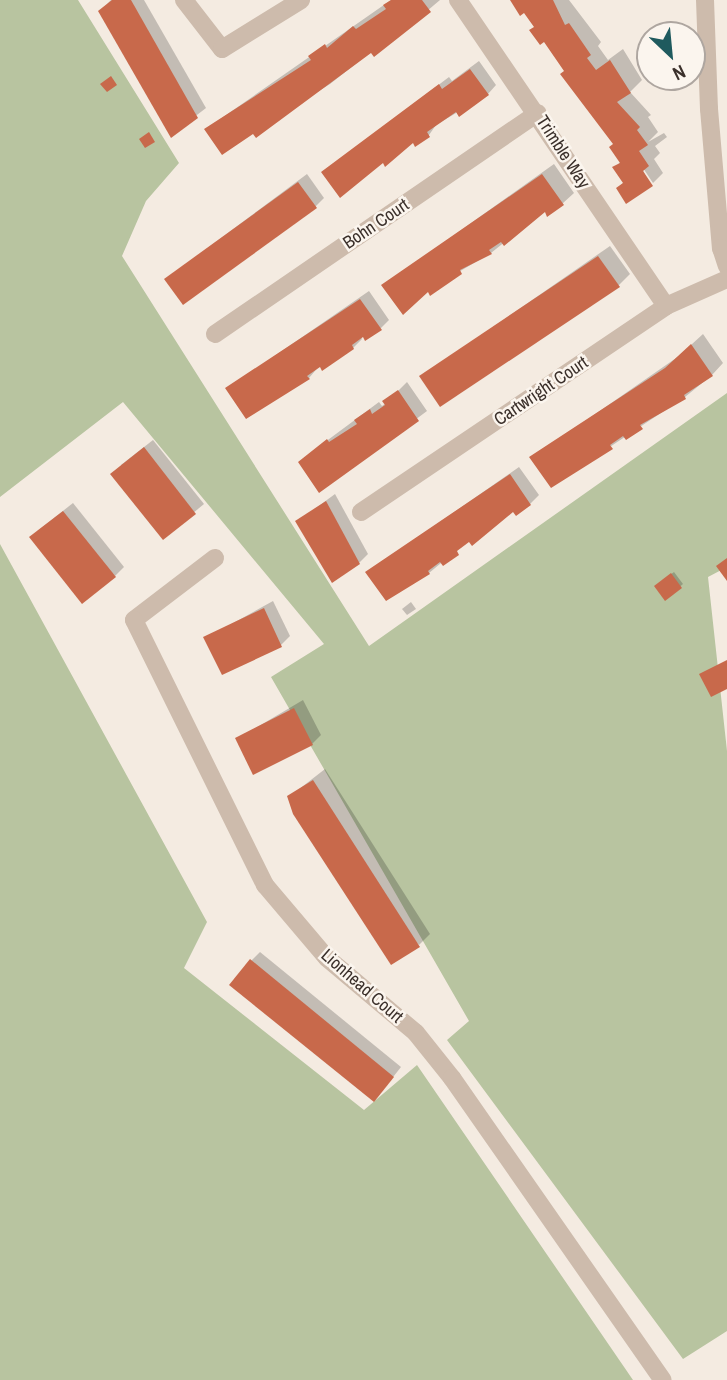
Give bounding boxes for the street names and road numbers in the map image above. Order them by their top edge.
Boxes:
street label: Trimble Way [531,111,595,193]
street label: Bohn Court [339,194,413,254]
street label: Cartwright Court [490,352,592,430]
street label: Lionhead Court [317,944,407,1028]

